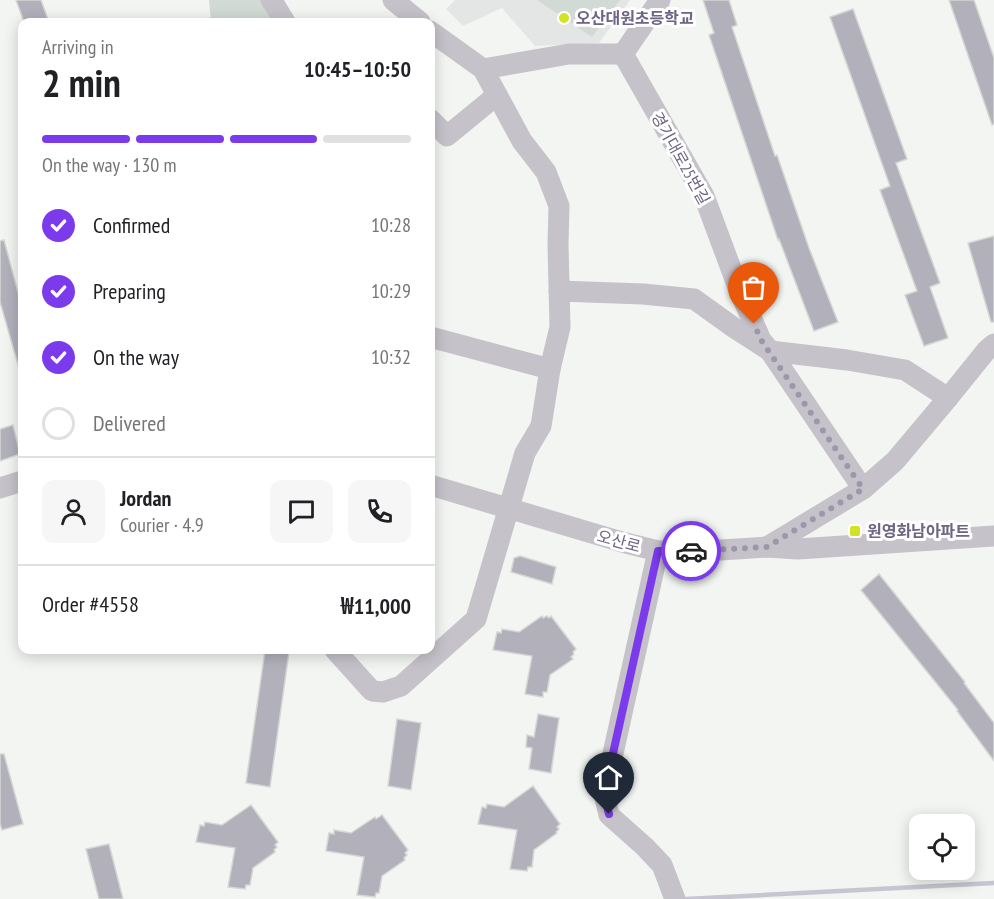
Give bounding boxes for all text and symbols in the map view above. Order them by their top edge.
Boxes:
place label: 오산대원초등학교 [576,8,694,28]
marker: 오산대원초등학교 [557,11,571,25]
text: Arriving in [42,34,114,60]
text: 10:45–10:50 [304,55,411,83]
text: 2 min [42,57,121,108]
street label: 경기대로25번길 [647,108,715,208]
text: On the way · 130 m [42,152,177,178]
icon: check [42,209,75,242]
text: Confirmed [93,211,170,239]
text: 10:28 [371,212,411,238]
pin [728,262,779,324]
icon: bag [737,271,770,304]
icon: check [42,275,75,308]
text: Preparing [93,277,166,305]
text: 10:29 [371,278,411,304]
icon: check [42,341,75,374]
text: On the way [93,343,179,371]
text: 10:32 [371,344,411,370]
text: Delivered [93,409,166,437]
button: person [42,480,105,543]
button: chat [270,480,333,543]
button: phone [348,480,411,543]
text: Jordan [120,484,171,512]
text: Courier · 4.9 [120,512,204,538]
courier [661,521,721,581]
place label: 원영화남아파트 [867,521,970,541]
marker: 원영화남아파트 [848,524,862,538]
street label: 오산로 [595,526,643,556]
icon: car [675,535,708,568]
text: Order #4558 [42,590,139,618]
text: ₩11,000 [341,592,411,620]
pin [583,752,634,814]
icon: home [592,761,625,794]
map controls [909,814,975,880]
button: locate [909,814,975,880]

